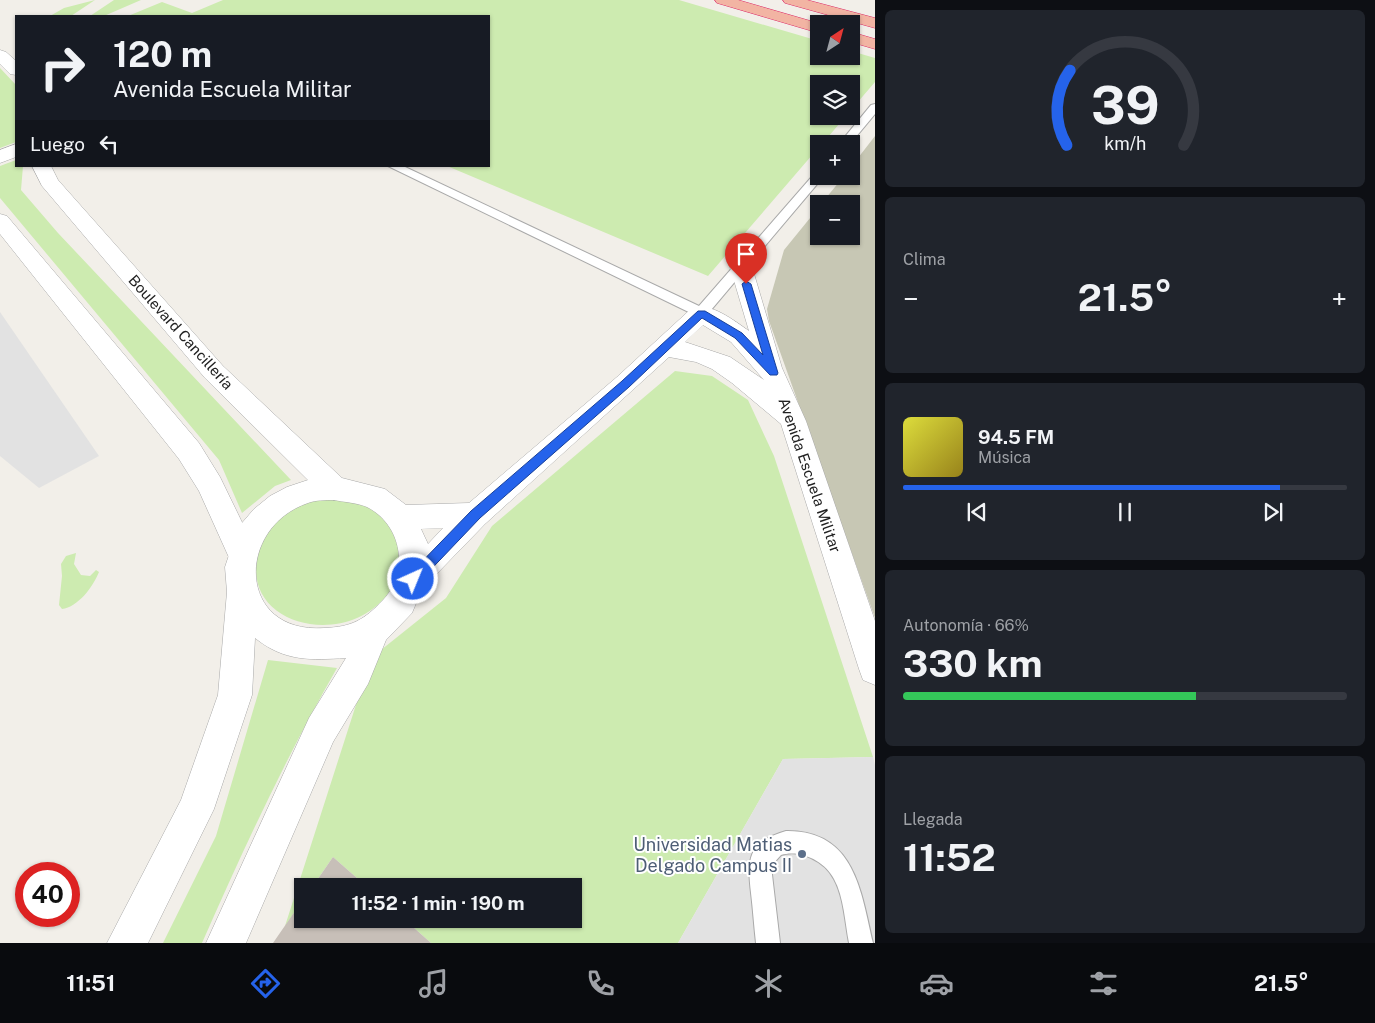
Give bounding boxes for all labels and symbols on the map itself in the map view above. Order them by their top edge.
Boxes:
north arrow [810,15,860,65]
pin [725,233,767,284]
street label: Boulevard Cancillería [125,271,237,393]
street label: Avenida Escuela Militar [775,395,845,555]
position arrow [386,552,438,604]
place label: Universidad Matias Delgado Campus II [633,834,792,876]
marker: Universidad Matias Delgado Campus II [796,848,808,860]
speed limit sign: 40 [15,862,80,927]

